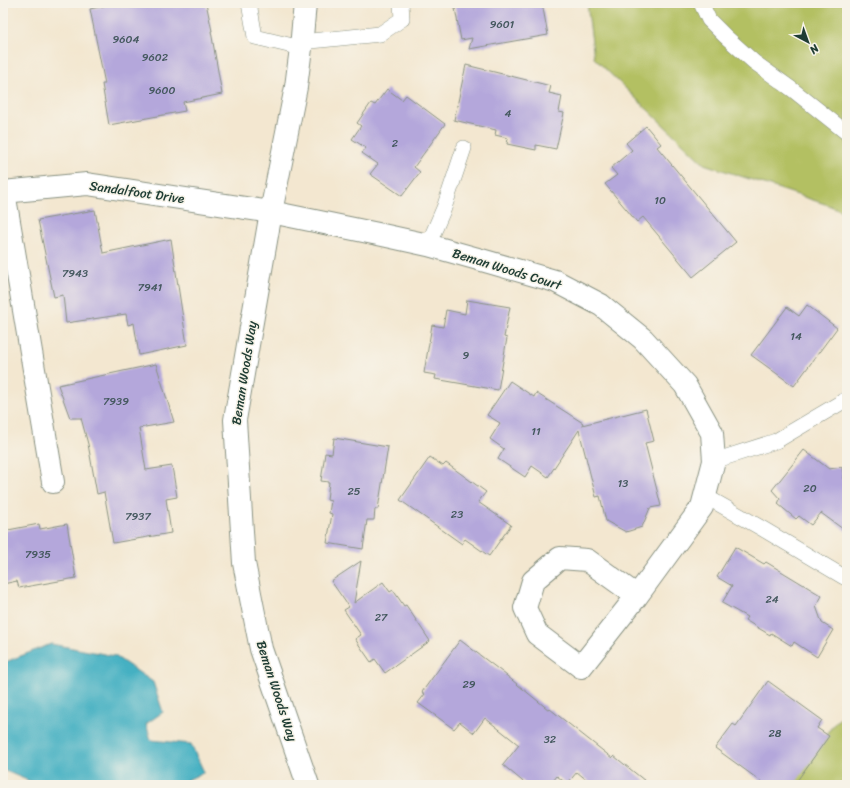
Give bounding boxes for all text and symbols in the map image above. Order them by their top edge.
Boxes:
house number: 9601 [490,15,515,34]
north arrow [788,22,828,62]
house number: 9604 [113,30,140,49]
text: N [805,39,824,59]
house number: 9602 [142,48,169,67]
house number: 9600 [149,81,176,100]
house number: 4 [505,104,512,123]
house number: 2 [392,134,399,153]
street label: Sandalfoot Drive [88,174,186,210]
house number: 10 [654,191,666,210]
street label: Beman Woods Court [450,241,565,297]
house number: 7943 [62,264,88,283]
house number: 7941 [138,278,163,297]
street label: Beman Woods Way [224,319,264,427]
house number: 14 [790,327,802,346]
house number: 9 [463,346,470,365]
house number: 7939 [103,392,129,411]
house number: 11 [531,422,541,441]
house number: 13 [618,474,628,493]
house number: 20 [803,479,817,498]
house number: 25 [347,482,361,501]
house number: 23 [451,505,463,524]
house number: 7937 [125,507,151,526]
house number: 7935 [25,545,51,564]
house number: 24 [765,590,779,609]
house number: 27 [375,608,388,627]
street label: Beman Woods Way [250,638,304,745]
house number: 29 [462,675,476,694]
house number: 28 [769,724,782,743]
house number: 32 [544,730,557,749]

